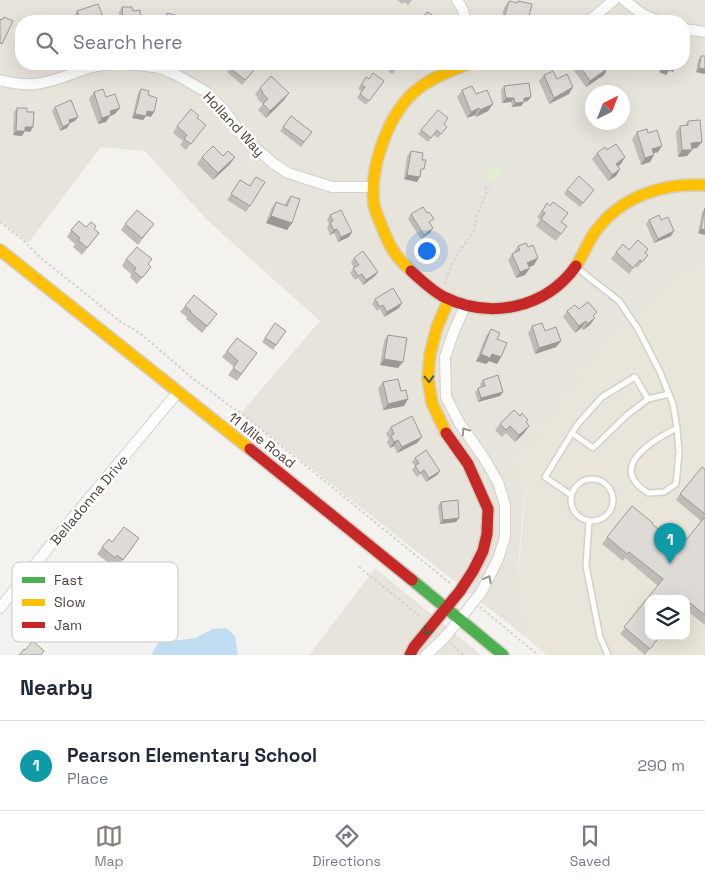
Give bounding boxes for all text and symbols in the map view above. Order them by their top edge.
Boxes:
search box [15,15,690,70]
icon: search [33,29,61,57]
text: Search here [73,30,183,55]
north arrow [585,85,630,130]
street label: Holland Way [199,88,269,160]
your location [414,238,440,264]
one-way arrow [424,376,434,384]
street label: 11 Mile Road [225,408,299,472]
one-way arrow [462,427,471,437]
street label: Belladonna Drive [46,451,132,549]
pin: 1 [654,523,686,564]
legend [12,562,178,642]
text: Fast [54,571,83,589]
one-way arrow [482,575,492,584]
text: Slow [54,593,86,611]
map controls [645,595,690,640]
button: layers [645,595,690,640]
text: Jam [54,616,82,634]
one-way arrow [425,625,433,634]
text: Nearby [20,674,93,701]
text: Pearson Elementary School [67,743,317,768]
text: 1 [32,755,40,776]
text: 290 m [637,755,685,776]
text: Place [67,768,109,789]
tab: Map [94,822,124,870]
tab: Directions [312,822,381,870]
tab: Saved [570,822,611,870]

